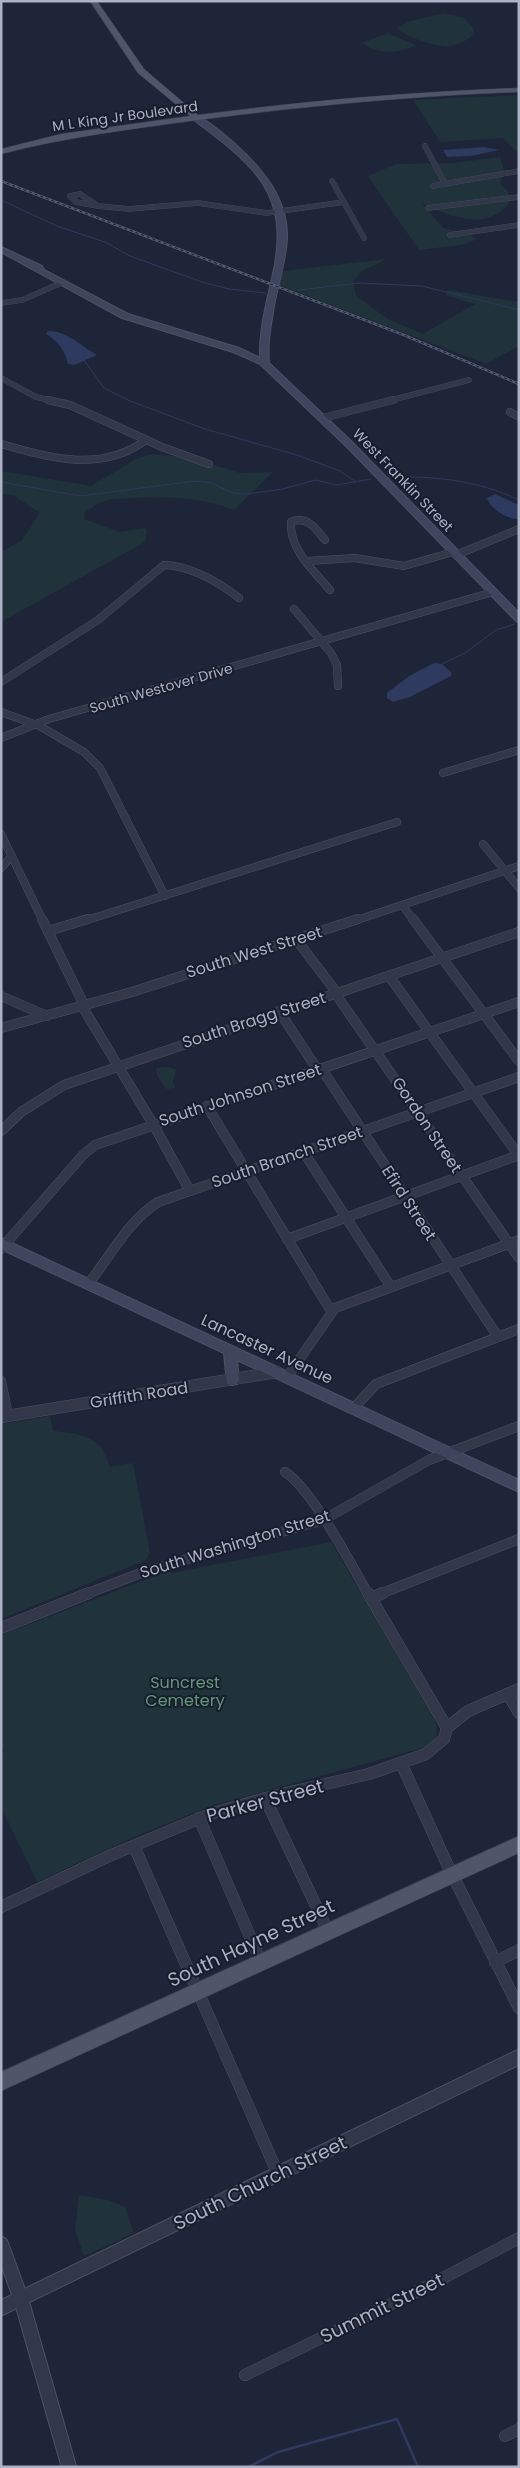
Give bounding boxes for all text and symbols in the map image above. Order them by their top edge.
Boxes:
street label: M L King Jr Boulevard [51,96,199,136]
street label: West Franklin Street [348,424,458,536]
street label: South Westover Drive [87,658,235,718]
street label: South West Street [183,920,325,984]
street label: South Bragg Street [179,986,329,1054]
street label: South Johnson Street [156,1058,324,1132]
street label: Gordon Street [386,1073,468,1178]
street label: South Branch Street [209,1120,366,1194]
street label: Efird Street [376,1161,442,1245]
street label: Lancaster Avenue [197,1308,337,1390]
street label: Griffith Road [88,1376,190,1414]
street label: South Washington Street [137,1504,333,1584]
park label: Suncrest Cemetery [145,1671,225,1712]
street label: Parker Street [203,1772,327,1830]
street label: South Hayne Street [163,1892,339,1993]
street label: South Church Street [169,2129,351,2237]
street label: Summit Street [316,2266,449,2350]

